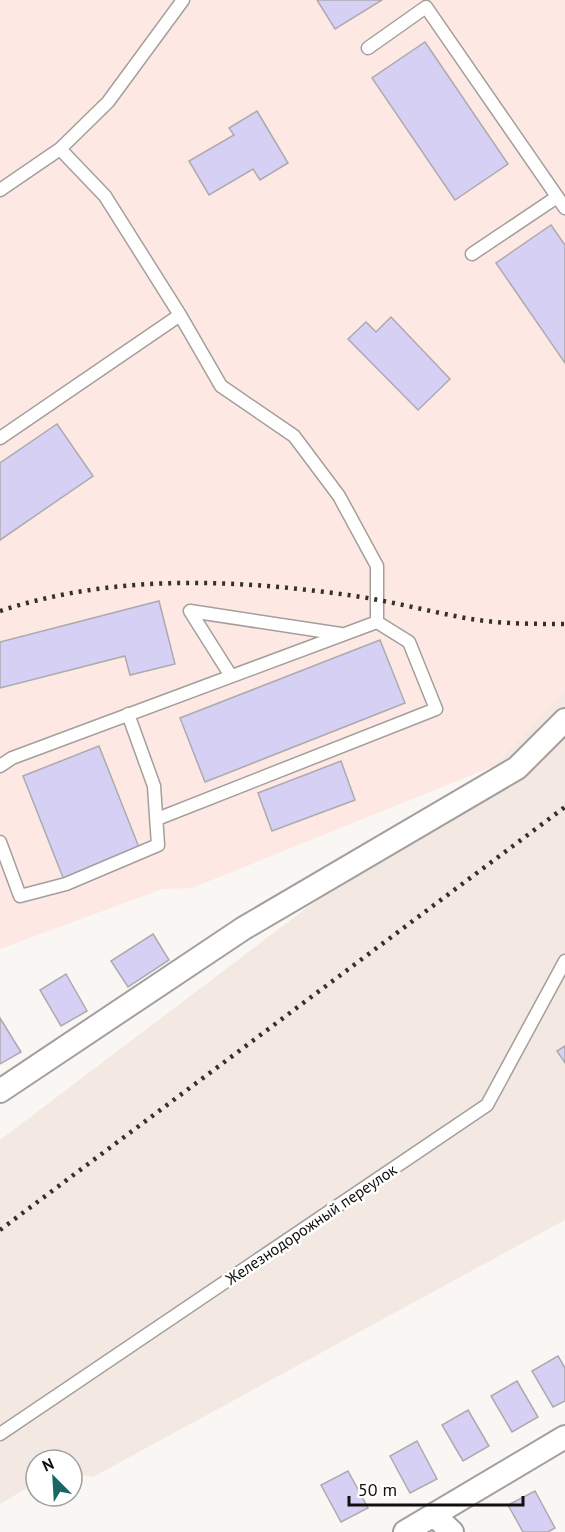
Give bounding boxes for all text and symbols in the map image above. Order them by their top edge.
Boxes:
street label: Железнодорожный переулок [221,1159,401,1289]
north arrow [24,1448,84,1508]
text: N [39,1453,57,1476]
scale bar [349,1469,523,1507]
text: 50 m [358,1478,397,1501]

